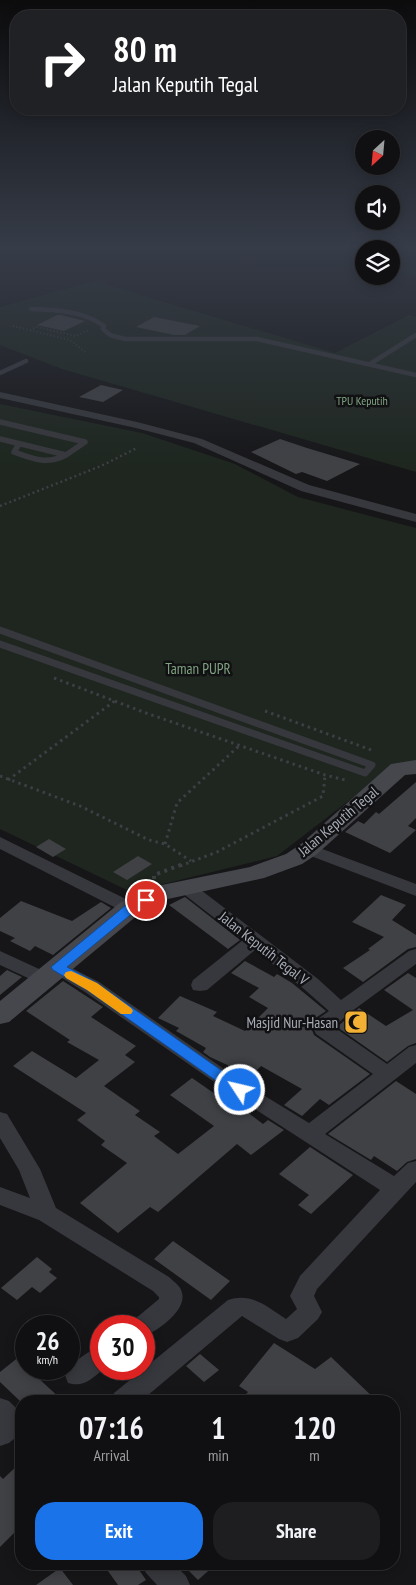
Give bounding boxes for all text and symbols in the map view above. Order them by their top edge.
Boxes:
text: 80 m [113,26,177,72]
icon: right [30,30,95,95]
text: Jalan Keputih Tegal [113,70,258,98]
north arrow [355,130,400,175]
map controls [355,130,400,285]
button: sound [355,185,400,230]
button: layers [355,240,400,285]
park label: TPU Keputih [336,393,388,408]
park label: Taman PUPR [165,659,231,678]
street label: Jalan Keputih Tegal [293,782,382,861]
pin [125,879,167,921]
icon: arrive [132,886,160,914]
street label: Jalan Keputih Tegal V [215,906,313,989]
mosque icon: Masjid Nur-Hasan [343,1009,369,1035]
place label: Masjid Nur-Hasan [246,1013,338,1032]
position arrow [213,1063,265,1115]
speed limit sign: 30 [90,1315,155,1380]
text: 26 [36,1325,59,1357]
text: km/h [37,1352,58,1367]
text: 07:16 [79,1408,144,1447]
text: 1 [211,1408,226,1447]
text: 120 [293,1408,336,1447]
text: Arrival [93,1445,130,1465]
text: min [208,1445,229,1465]
text: m [309,1445,320,1465]
button: Exit [35,1502,203,1560]
button: Share [213,1502,380,1560]

